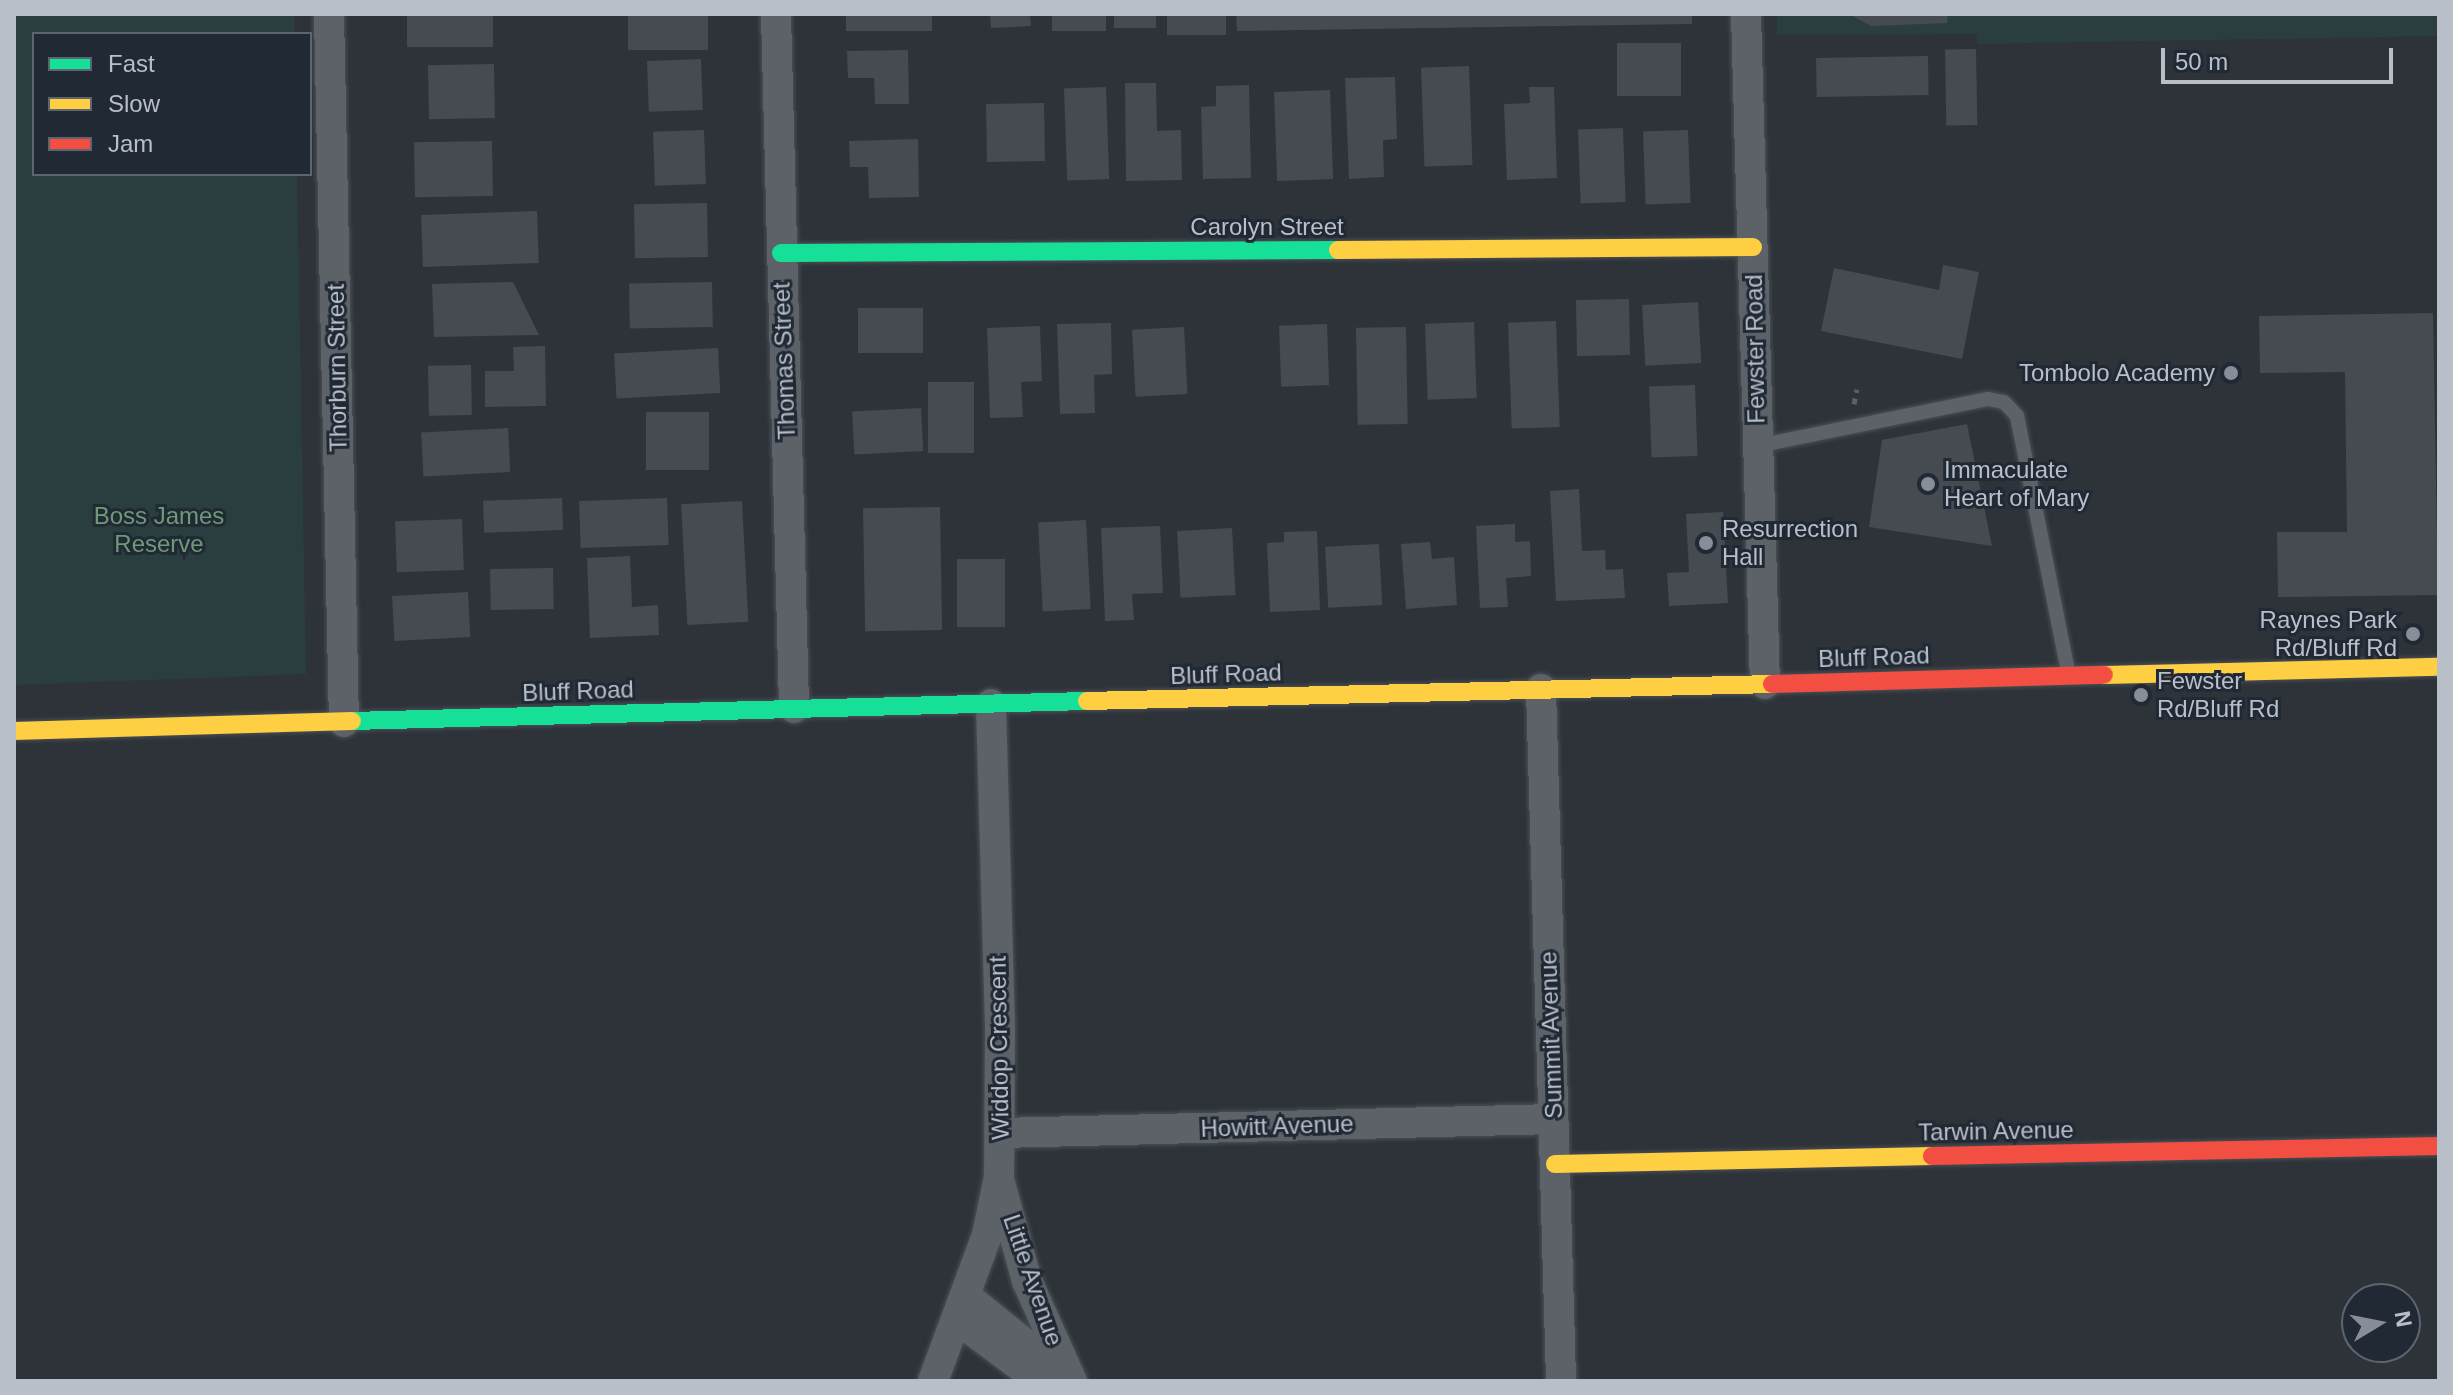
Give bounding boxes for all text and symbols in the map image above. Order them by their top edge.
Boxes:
legend [32,32,312,176]
scale bar [2165,32,2397,82]
text: 50 m [2175,48,2228,75]
text: Fast [108,50,155,77]
text: Slow [108,90,160,117]
text: Jam [108,130,153,157]
street label: Carolyn Street [1190,213,1344,241]
street label: Fewster Road [1739,274,1771,424]
street label: Thomas Street [767,282,801,440]
street label: Thorburn Street [321,284,353,452]
place label: Tombolo Academy [2018,359,2215,387]
marker: Tombolo Academy [2222,364,2240,382]
place label: Immaculate Heart of Mary [1944,456,2089,512]
marker: Immaculate Heart of Mary [1919,475,1937,493]
park label: Boss James Reserve [94,502,224,558]
place label: Resurrection Hall [1722,515,1858,571]
marker: Resurrection Hall [1697,534,1715,552]
place label: Raynes Park Rd/Bluff Rd [2260,606,2397,662]
marker: Raynes Park Rd/Bluff Rd [2404,625,2422,643]
street label: Bluff Road [1818,641,1930,673]
street label: Bluff Road [1170,658,1282,690]
place label: Fewster Rd/Bluff Rd [2157,667,2279,723]
street label: Bluff Road [522,675,634,707]
marker: Fewster Rd/Bluff Rd [2132,686,2150,704]
street label: Summit Avenue [1534,950,1568,1120]
street label: Widdop Crescent [983,956,1015,1140]
street label: Howitt Avenue [1199,1109,1355,1143]
street label: Tarwin Avenue [1917,1115,2075,1147]
street label: Little Avenue [997,1210,1069,1350]
north arrow [2341,1283,2421,1363]
text: N [2389,1309,2417,1329]

